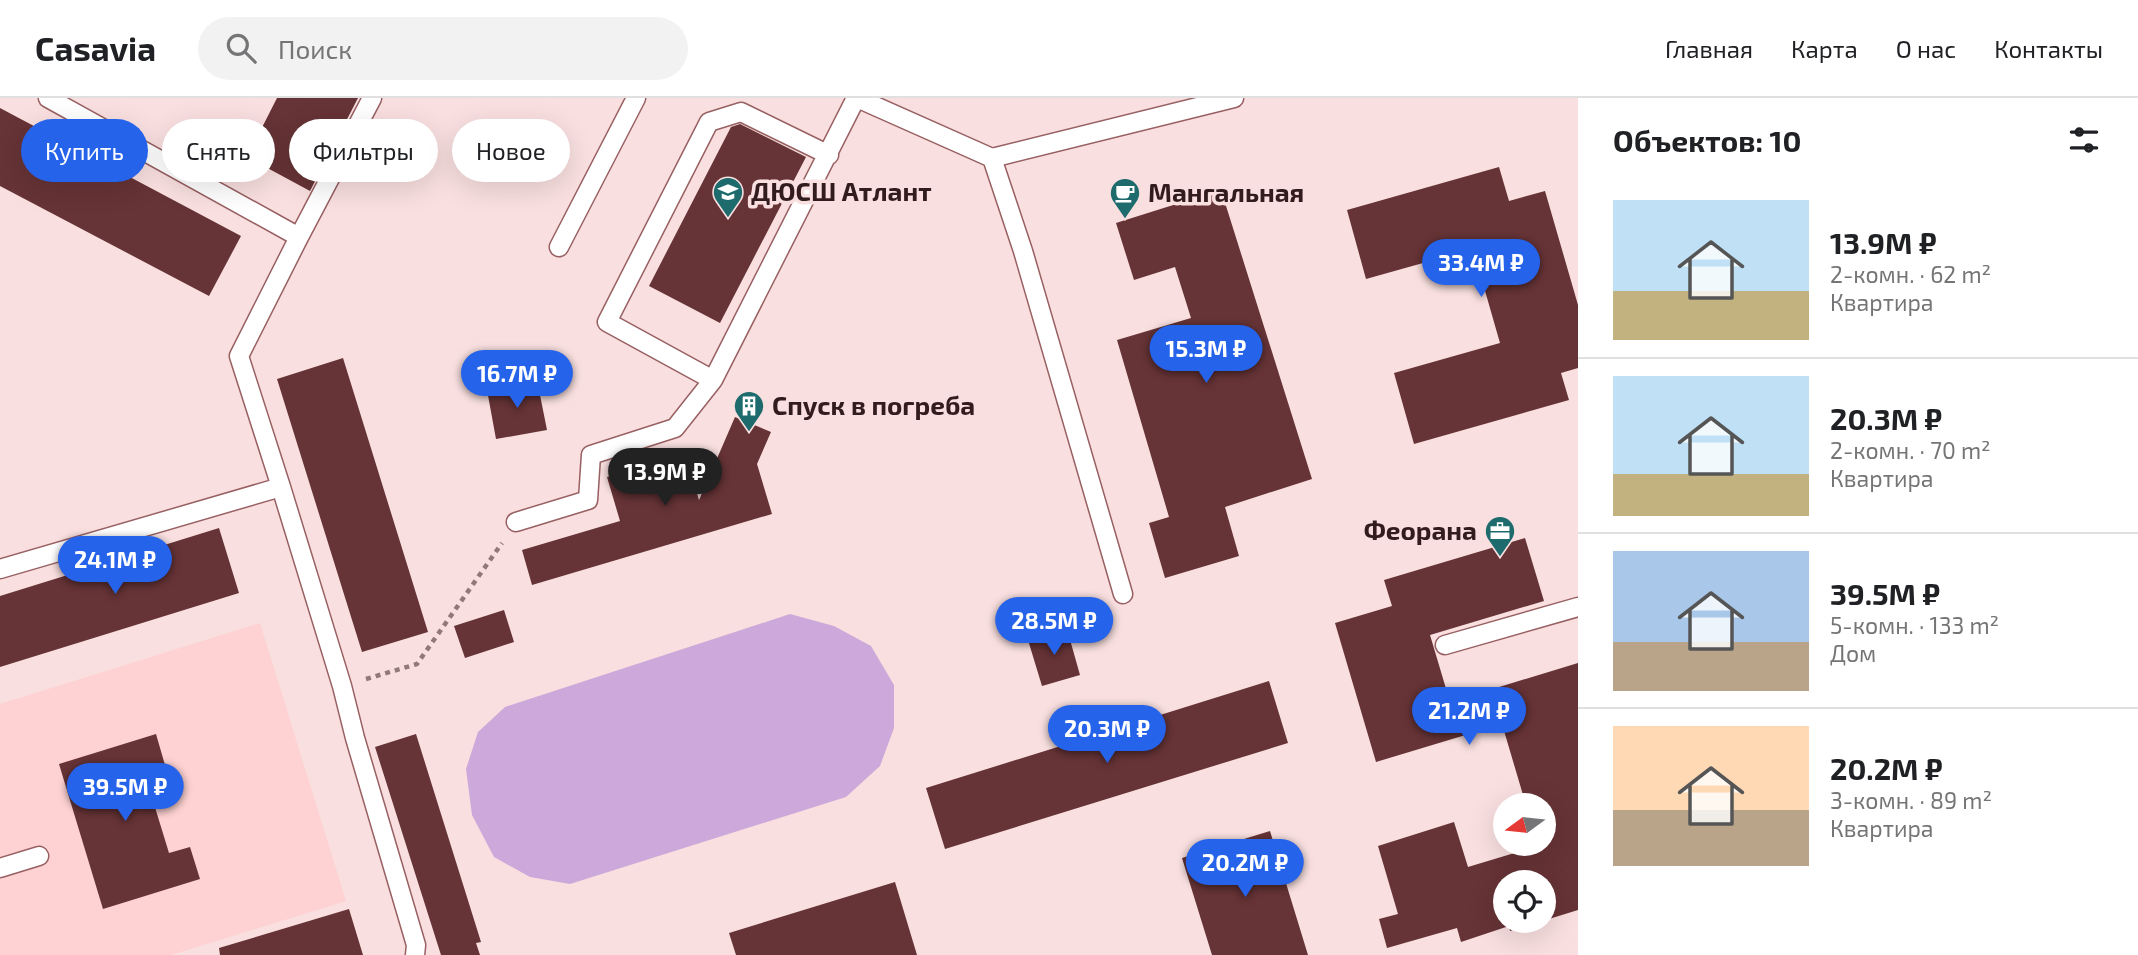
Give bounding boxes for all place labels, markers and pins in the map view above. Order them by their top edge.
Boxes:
school or university icon: ДЮСШ Атлант [711,175,745,219]
place label: ДЮСШ Атлант [751,175,932,206]
cafe icon: Мангальная [1108,176,1142,220]
place label: Мангальная [1148,176,1304,207]
pin: 33.4M ₽ [1416,240,1546,299]
pin: 15.3M ₽ [1141,326,1271,385]
pin: 16.7M ₽ [452,350,582,410]
building icon: Спуск в погреба [732,389,766,433]
place label: Спуск в погреба [772,389,975,420]
pin: 13.9M ₽ [600,448,730,508]
place label: Феорана [1364,514,1477,545]
office icon: Феорана [1483,514,1517,558]
pin: 24.1M ₽ [50,536,180,596]
pin: 28.5M ₽ [989,598,1119,657]
pin: 21.2M ₽ [1404,688,1534,747]
pin: 20.3M ₽ [1042,706,1172,765]
pin: 39.5M ₽ [60,764,190,823]
pin: 20.2M ₽ [1180,840,1310,899]

